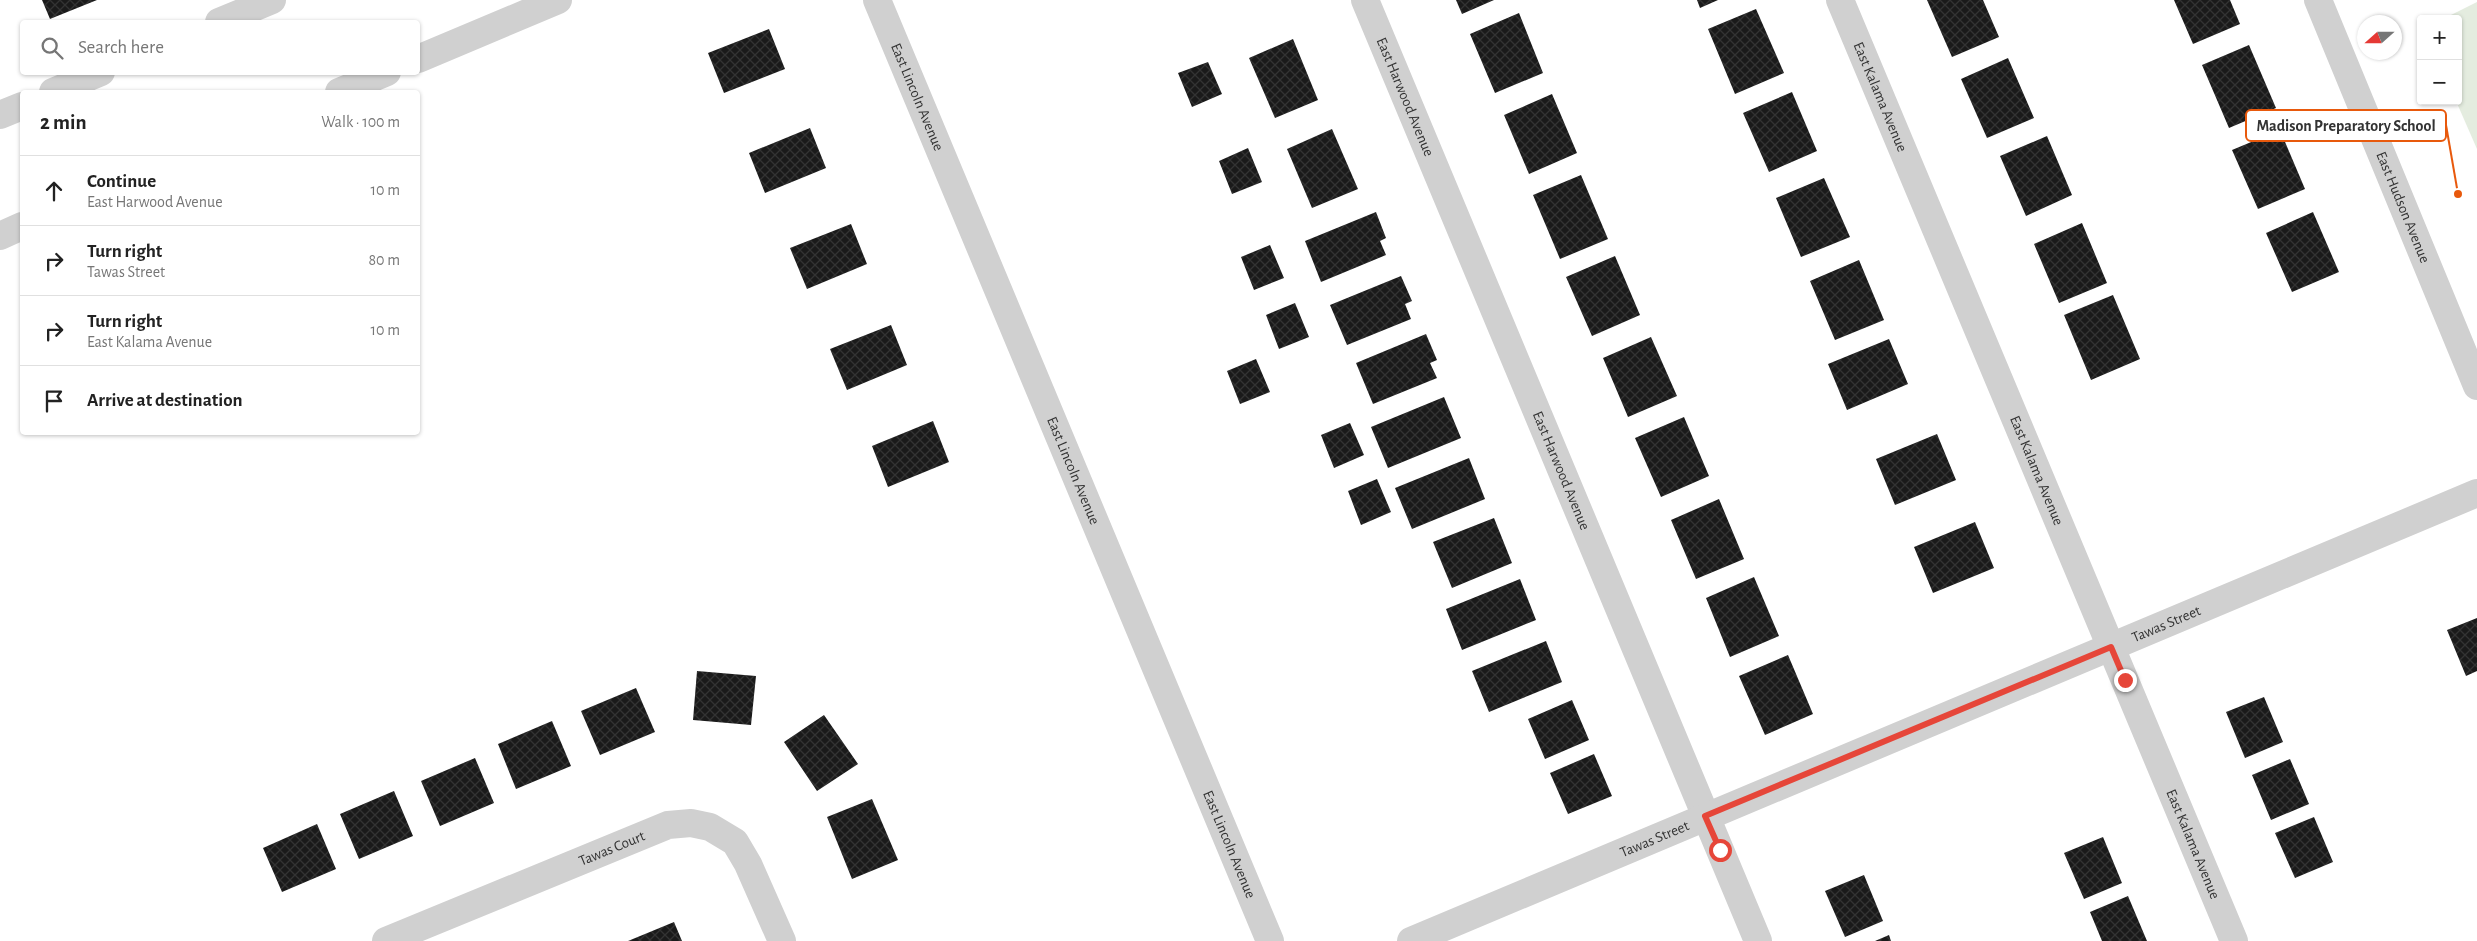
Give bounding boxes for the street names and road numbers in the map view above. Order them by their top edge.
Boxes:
street label: East Harwood Avenue [1374,35,1437,159]
street label: East Kalama Avenue [1851,40,1910,154]
street label: East Lincoln Avenue [888,41,947,153]
street label: East Hudson Avenue [2374,149,2433,265]
street label: East Harwood Avenue [1530,409,1593,532]
street label: East Kalama Avenue [2007,413,2067,528]
street label: East Lincoln Avenue [1044,415,1103,527]
street label: Tawas Street [2129,602,2203,645]
street label: East Kalama Avenue [2164,787,2223,901]
street label: East Lincoln Avenue [1200,788,1259,900]
street label: Tawas Street [1618,818,1691,860]
street label: Tawas Court [576,828,647,868]

